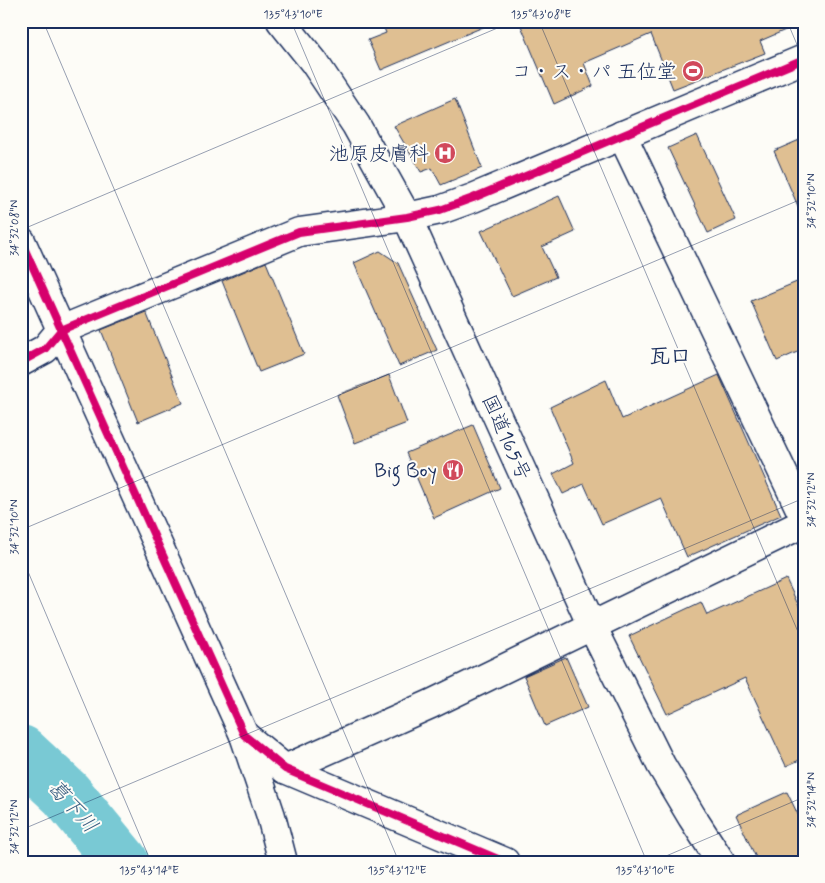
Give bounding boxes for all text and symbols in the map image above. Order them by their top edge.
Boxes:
text: 135°43'10"E [263,7,323,23]
text: 135°43'08"E [511,7,571,23]
place label: コ・ス・パ 五位堂 [512,59,677,86]
sports icon: コ・ス・パ 五位堂 [681,59,705,83]
place label: 池原皮膚科 [329,141,429,168]
hospital icon: 池原皮膚科 [433,141,457,165]
text: 34°32'10"N [804,173,820,229]
text: 34°32'08"N [7,200,23,256]
district label: 瓦口 [649,343,691,371]
street label: 国道165号 [475,390,536,485]
place label: Big Boy [374,458,437,487]
restaurant icon: Big Boy [441,458,465,482]
text: 34°32'12"N [804,472,820,528]
text: 34°32'10"N [7,499,23,555]
text: 34°32'14"N [804,772,820,828]
water label: 葛下川 [41,774,104,839]
text: 34°32'12"N [7,799,23,855]
text: 135°43'14"E [119,863,179,879]
text: 135°43'12"E [368,863,426,879]
text: 135°43'10"E [615,863,675,879]

